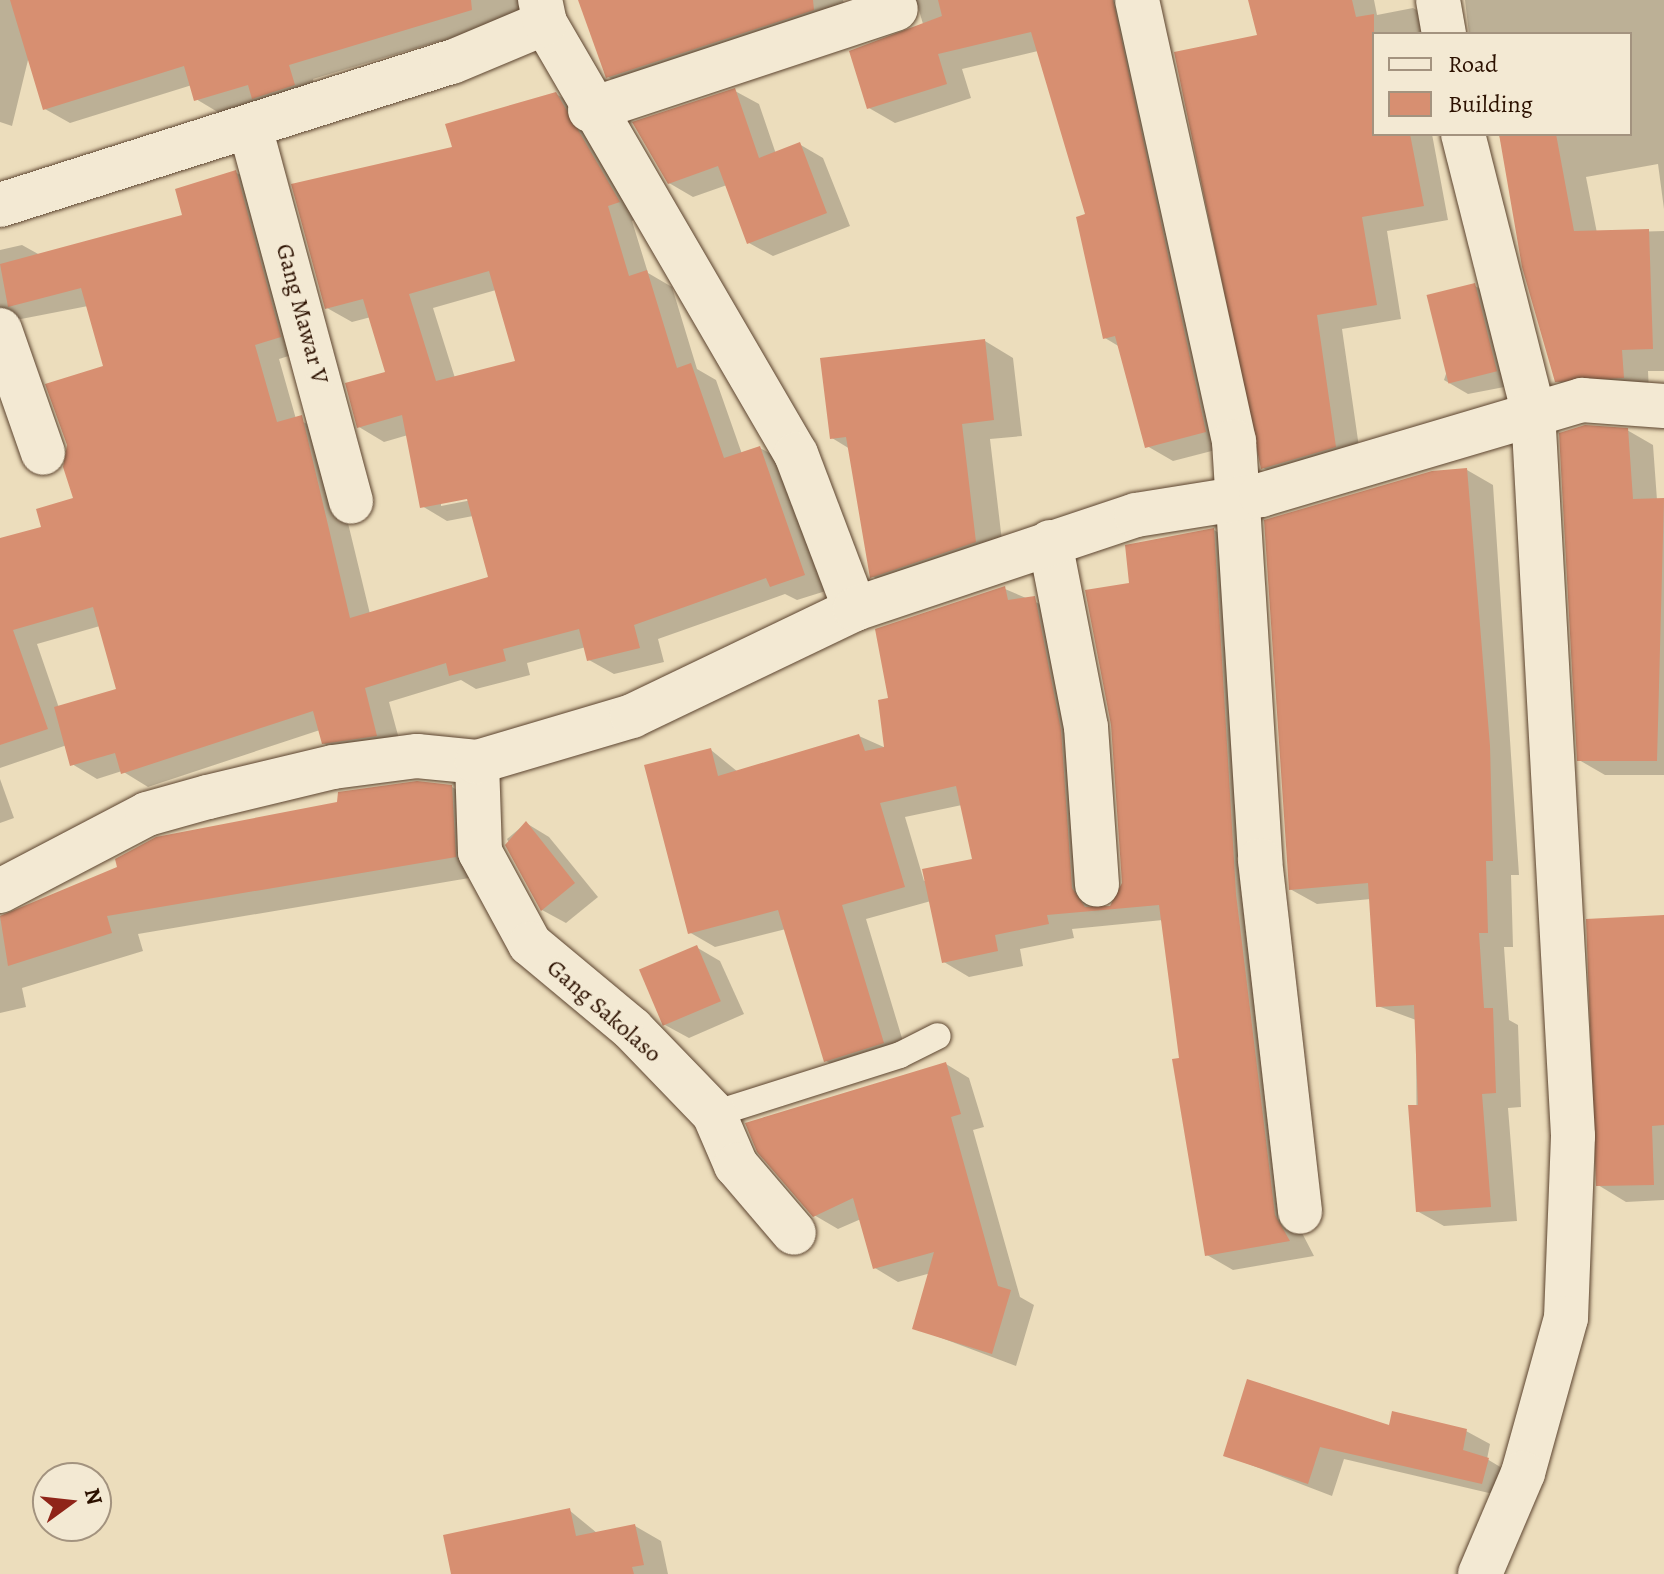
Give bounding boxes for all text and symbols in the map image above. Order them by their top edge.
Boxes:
legend [1372,32,1632,136]
text: Road [1448,48,1498,80]
text: Building [1448,88,1533,120]
street label: Gang Mawar V [269,241,335,387]
street label: Gang Sakolaso [541,953,667,1069]
north arrow [32,1462,112,1542]
text: N [77,1485,110,1508]

